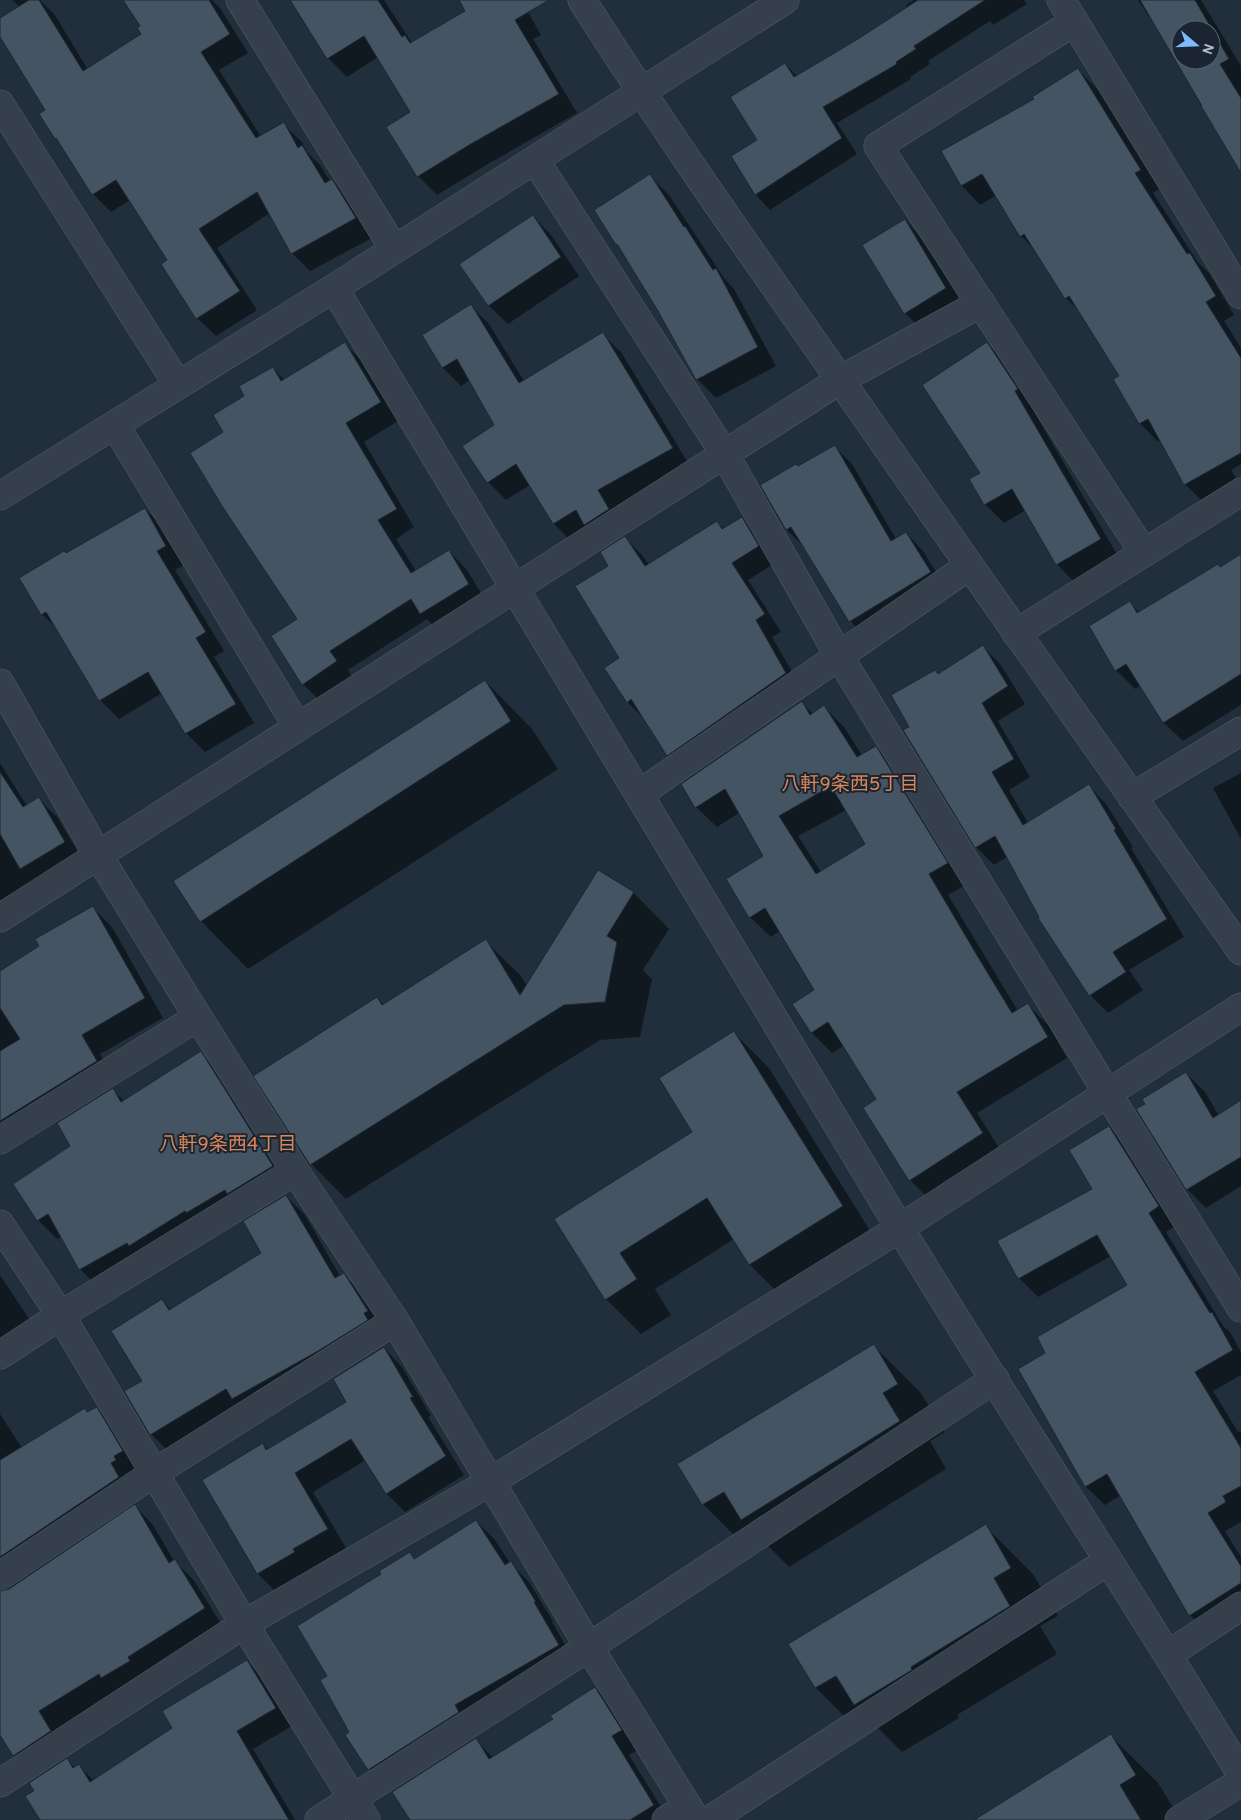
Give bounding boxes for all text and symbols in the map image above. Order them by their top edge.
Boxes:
north arrow [1171,20,1221,70]
text: N [1197,41,1217,56]
district label: 八軒9条西5丁目 [781,773,919,797]
district label: 八軒9条西4丁目 [159,1133,297,1157]

